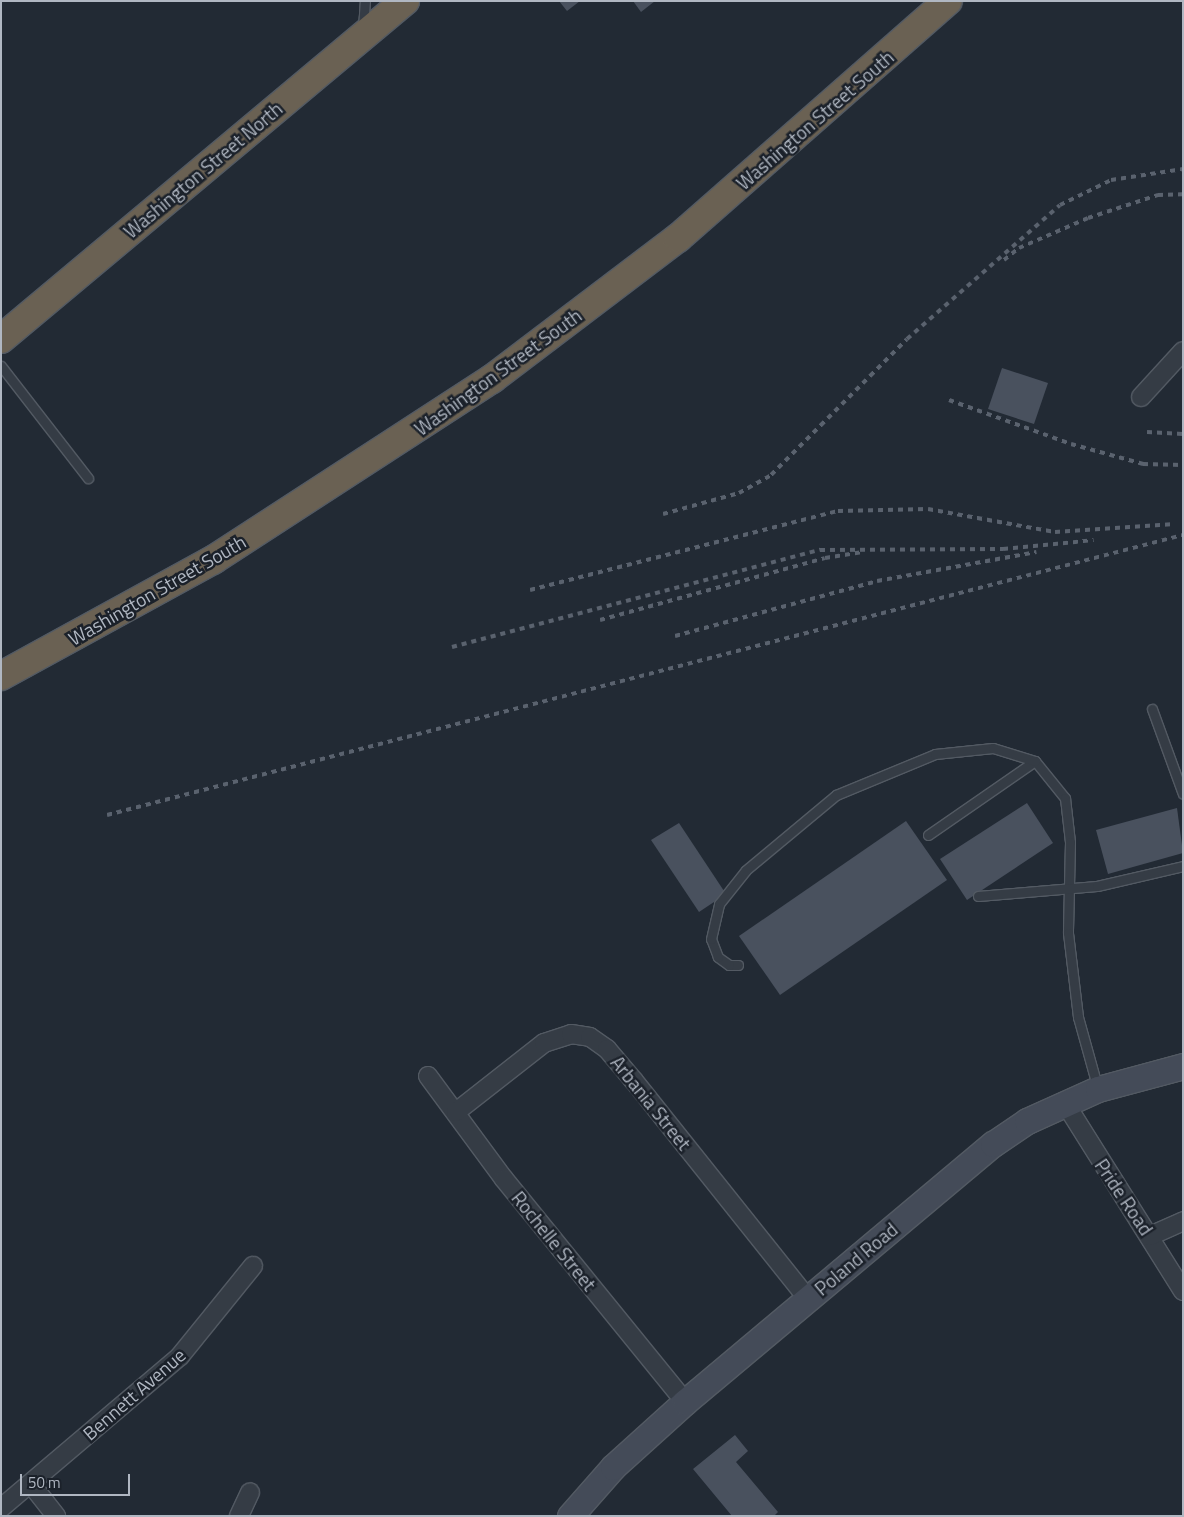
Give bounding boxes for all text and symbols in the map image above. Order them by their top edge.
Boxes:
street label: Washington Street South [732,46,898,194]
street label: Washington Street North [119,97,287,243]
street label: Washington Street South [410,304,586,440]
street label: Washington Street South [64,530,250,650]
street label: Arbania Street [606,1051,696,1155]
street label: Pride Road [1090,1155,1158,1239]
street label: Rochelle Street [507,1187,601,1295]
street label: Poland Road [810,1218,902,1300]
street label: Bennett Avenue [78,1343,190,1445]
scale bar [22,1464,132,1496]
text: 50 m [28,1471,61,1494]

